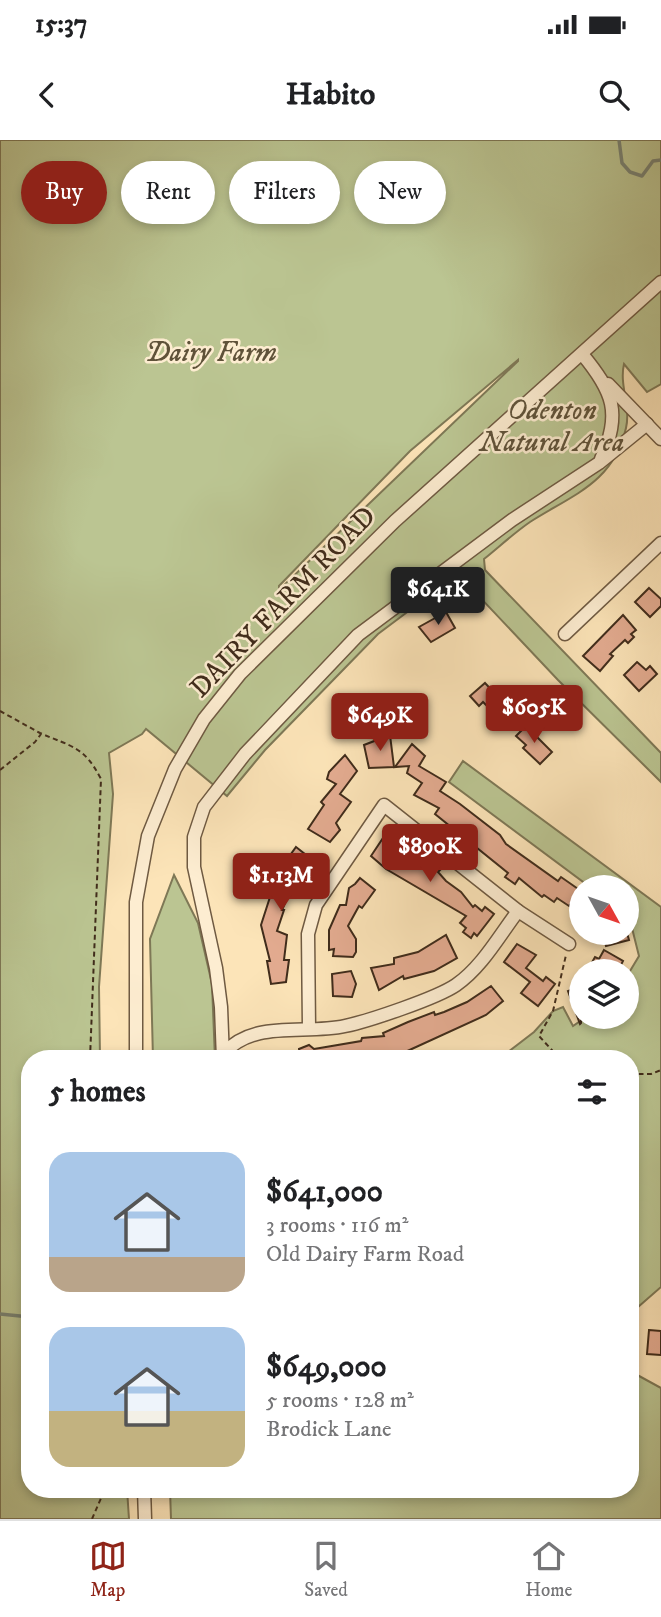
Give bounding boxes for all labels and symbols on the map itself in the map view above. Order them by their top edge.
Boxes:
park label: Dairy Farm [145,335,277,370]
park label: Odenton Natural Area [478,393,624,460]
street label: DAIRY FARM ROAD [183,499,383,705]
pin: $641K [389,568,487,627]
pin: $605K [485,686,583,745]
pin: $649K [331,694,429,753]
pin: $890K [381,824,479,884]
pin: $1.13M [224,854,338,913]
north arrow [569,875,639,945]

